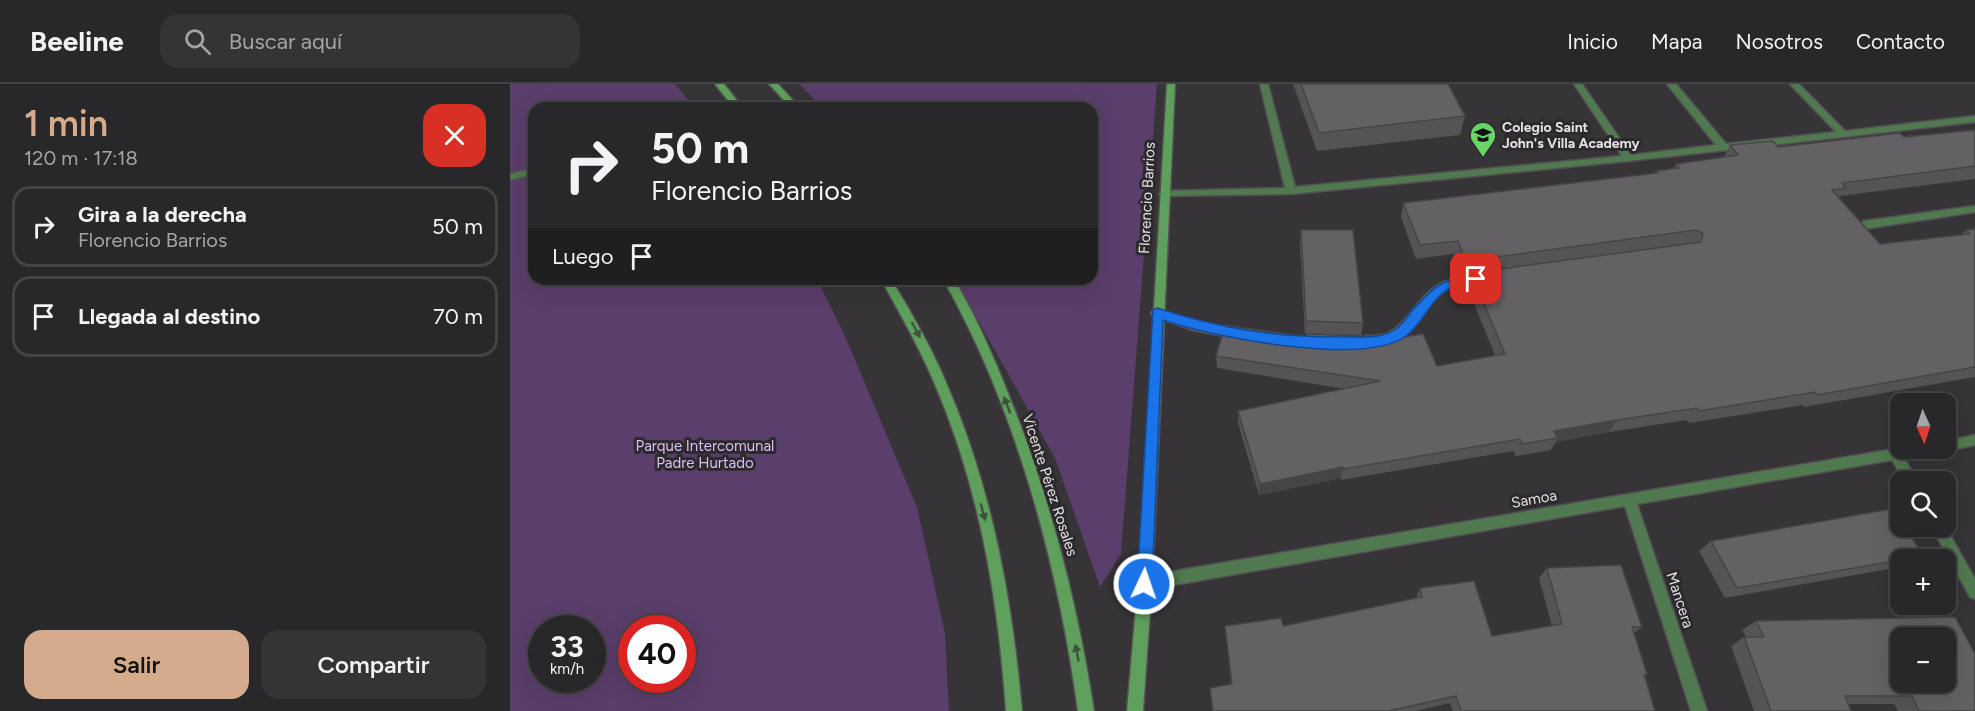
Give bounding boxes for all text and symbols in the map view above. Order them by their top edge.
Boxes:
search box [160,14,580,68]
text: Beeline [30,24,124,58]
icon: search [181,25,214,58]
text: Buscar aquí [229,28,342,55]
text: Inicio [1567,29,1618,54]
text: Mapa [1651,29,1703,54]
text: Nosotros [1736,29,1823,54]
text: Contacto [1856,29,1945,54]
text: 1 min [24,102,108,145]
button: close [423,104,486,167]
place label: Colegio Saint John's Villa Academy [1502,119,1641,152]
school or university icon: Colegio Saint John's Villa Academy [1468,120,1498,158]
text: 50 m [651,123,749,174]
icon: right [552,126,630,204]
street label: Florencio Barrios [1135,142,1159,254]
text: 120 m · 17:18 [24,146,138,170]
text: Florencio Barrios [651,174,852,207]
text: Gira a la derecha [78,201,247,228]
icon: right [27,210,60,243]
text: 50 m [432,213,483,240]
text: Florencio Barrios [78,228,227,252]
icon: arrive [625,240,658,273]
text: Luego [552,243,613,270]
pin [1450,253,1501,304]
icon: arrive [1459,262,1492,295]
icon: arrive [27,300,60,333]
text: Llegada al destino [78,303,260,330]
text: 70 m [433,303,483,330]
one-way arrow [911,321,921,338]
north arrow [1890,393,1956,459]
map controls [1890,393,1956,693]
one-way arrow [1002,396,1012,414]
street label: Vicente Pérez Rosales [1019,412,1081,558]
park label: Parque Intercomunal Padre Hurtado [636,437,774,472]
button: search [1890,471,1956,537]
street label: Samoa [1510,486,1558,512]
one-way arrow [979,503,988,521]
button: + [1890,549,1956,615]
position arrow [1112,552,1176,616]
street label: Mancera [1663,570,1697,630]
speed limit sign: 40 [618,615,696,693]
button: − [1890,627,1956,693]
text: 33 [550,628,584,665]
button: Salir [24,630,249,699]
button: Compartir [261,630,486,699]
one-way arrow [1072,644,1081,663]
text: km/h [550,660,584,678]

